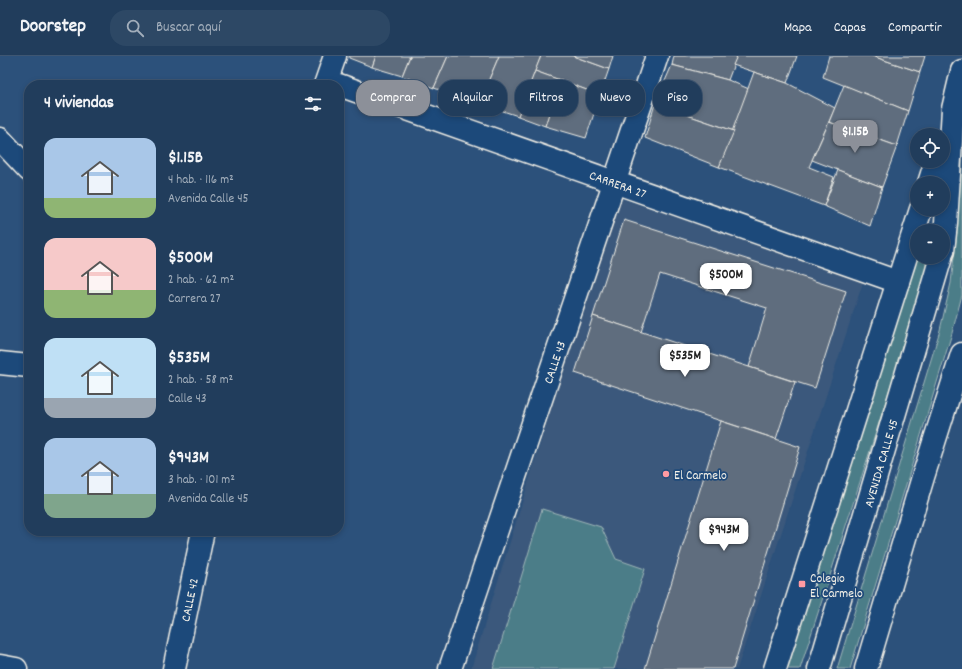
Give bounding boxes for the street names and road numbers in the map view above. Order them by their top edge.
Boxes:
street label: CARRERA 27 [586,167,648,205]
street label: CALLE 43 [540,339,572,387]
street label: AVENIDA CALLE 45 [860,417,904,510]
street label: CALLE 42 [177,576,205,624]

